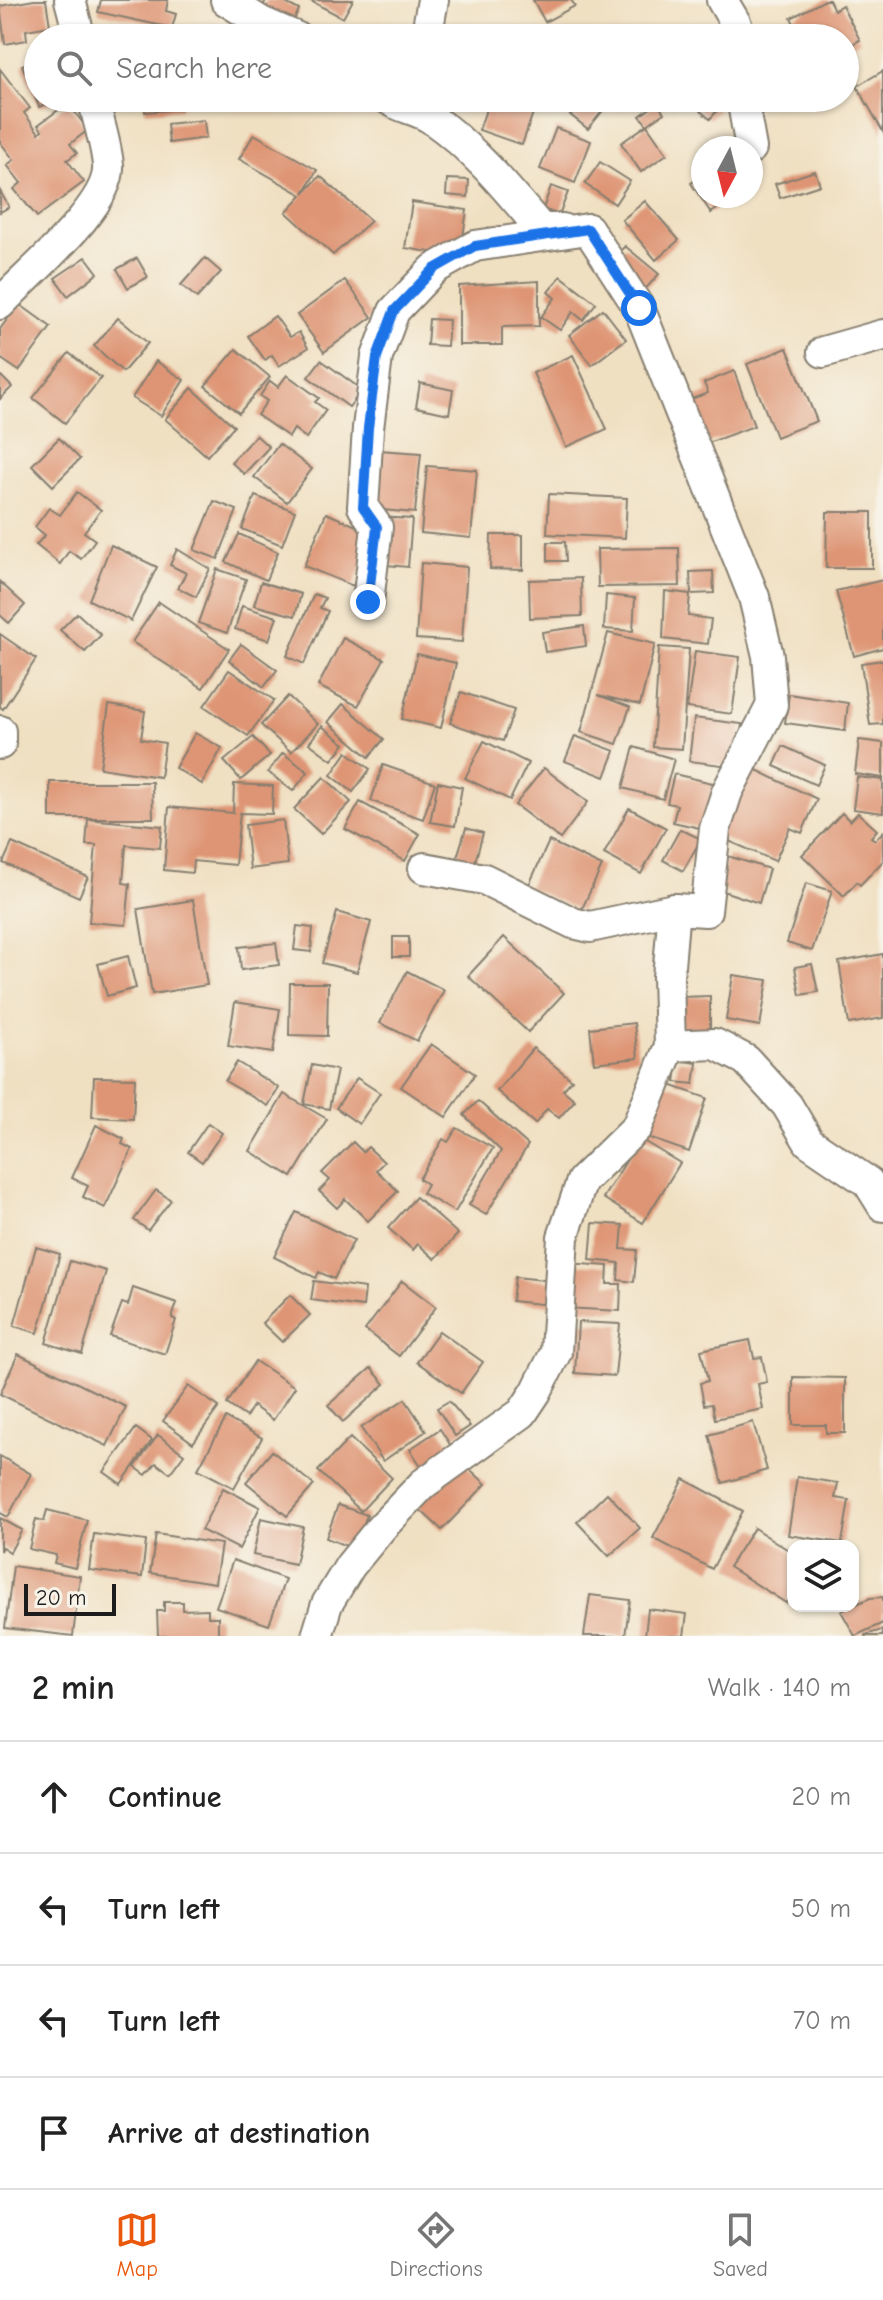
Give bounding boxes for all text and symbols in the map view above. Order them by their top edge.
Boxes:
search box [24,24,859,112]
icon: search [52,46,96,90]
text: Search here [116,51,272,86]
north arrow [691,136,763,208]
route start [621,290,657,326]
route end [350,584,386,620]
map controls [787,1540,859,1612]
button: layers [787,1540,859,1612]
scale bar [24,1580,116,1616]
text: 20 m [36,1585,86,1611]
text: 2 min [32,1668,115,1708]
text: Walk · 140 m [708,1673,851,1703]
icon: ahead [32,1775,76,1819]
text: Continue [108,1780,222,1815]
text: 20 m [791,1782,851,1812]
icon: left [32,1887,76,1931]
text: Turn left [108,1892,220,1927]
text: 50 m [791,1894,851,1924]
icon: left [32,1999,76,2043]
text: Turn left [108,2004,220,2039]
text: 70 m [793,2006,851,2036]
icon: arrive [32,2111,76,2155]
text: Arrive at destination [108,2116,370,2151]
tab: Map [115,2208,159,2282]
tab: Directions [390,2208,483,2282]
tab: Saved [713,2208,768,2282]

